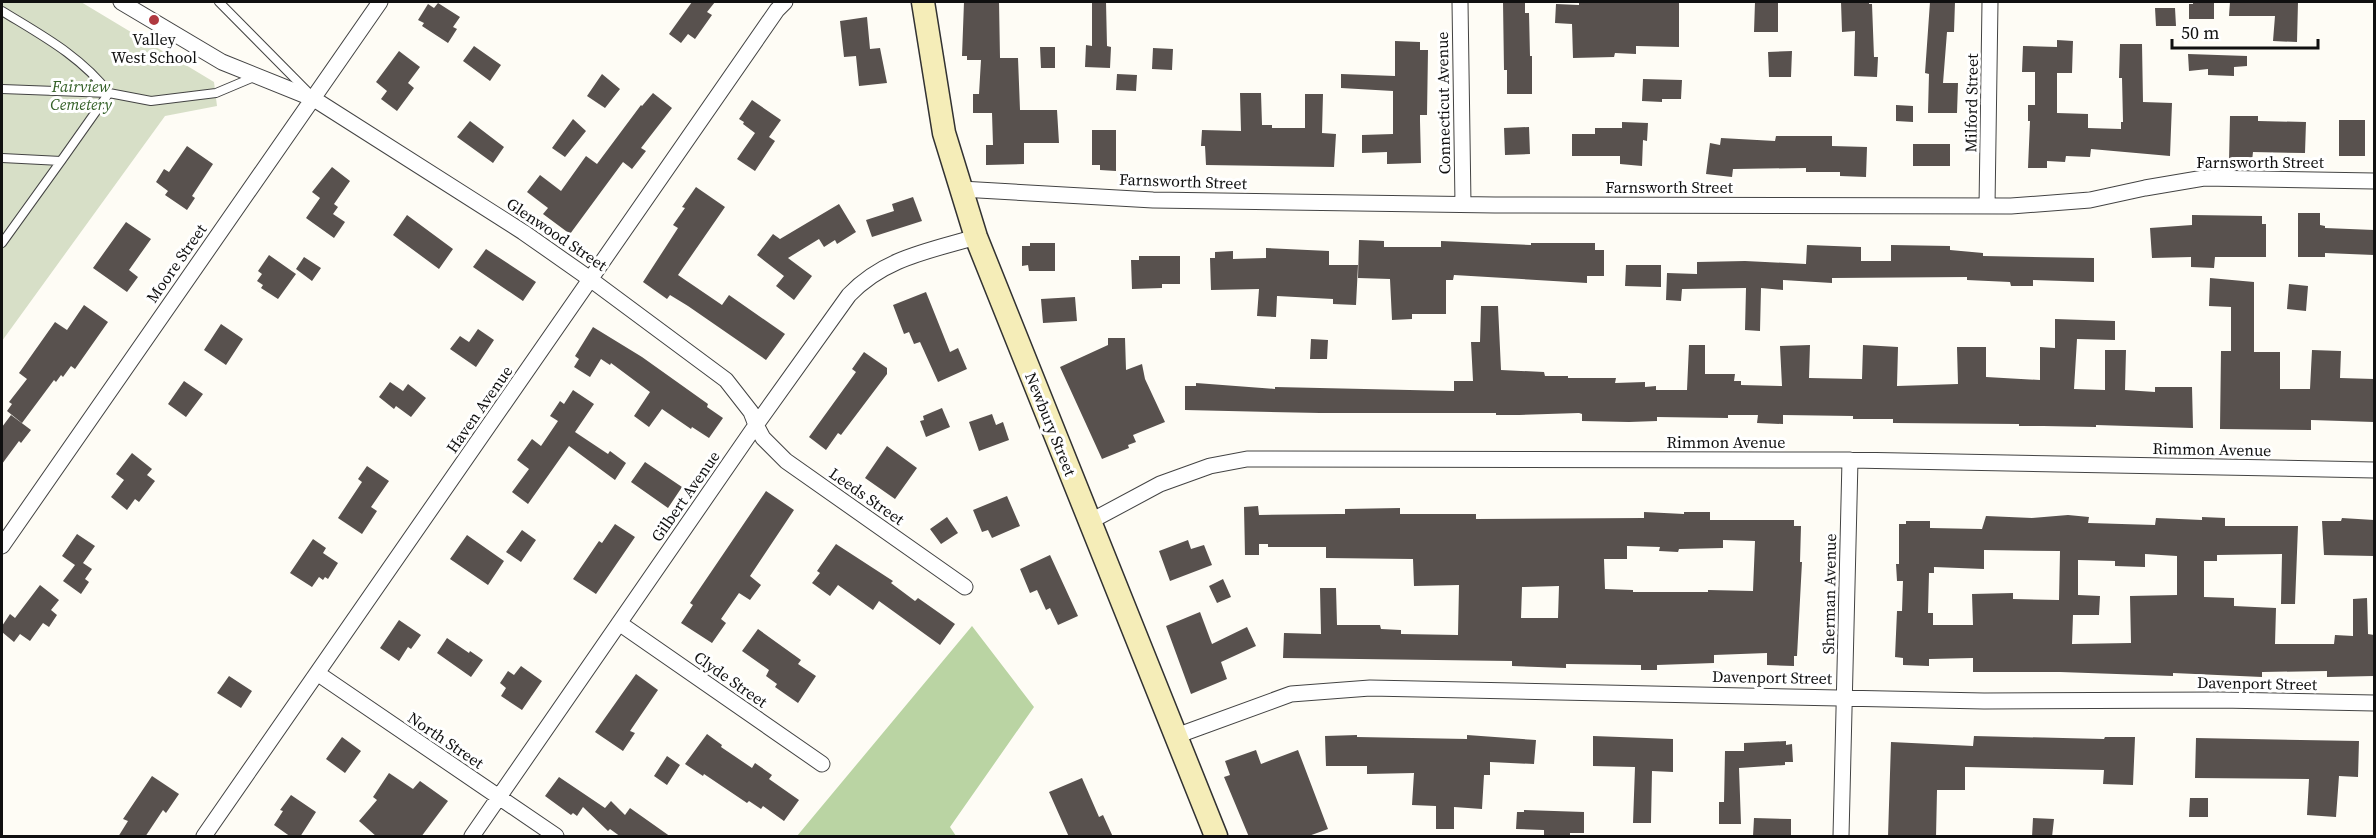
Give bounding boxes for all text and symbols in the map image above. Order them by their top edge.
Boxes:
scale bar [2172,12,2318,50]
marker: Valley West School [147,13,161,27]
text: 50 m [2181,20,2219,45]
place label: Valley West School [111,28,197,68]
street label: Connecticut Avenue [1431,31,1455,175]
street label: Milford Street [1959,53,1983,153]
park label: Fairview Cemetery [50,75,112,115]
street label: Farnsworth Street [2196,151,2325,173]
street label: Farnsworth Street [1119,168,1248,194]
street label: Farnsworth Street [1605,176,1734,198]
street label: Glenwood Street [502,192,612,276]
street label: Moore Street [141,219,212,307]
street label: Haven Avenue [441,361,517,457]
street label: Newbury Street [1020,369,1082,480]
street label: Rimmon Avenue [1667,431,1785,453]
street label: Rimmon Avenue [2152,437,2272,461]
street label: Gilbert Avenue [645,446,725,546]
street label: Leeds Street [825,462,910,530]
street label: Sherman Avenue [1817,533,1841,655]
street label: Clyde Street [690,646,773,713]
street label: Davenport Street [1712,665,1833,689]
street label: Davenport Street [2197,671,2318,695]
street label: North Street [404,706,489,774]

